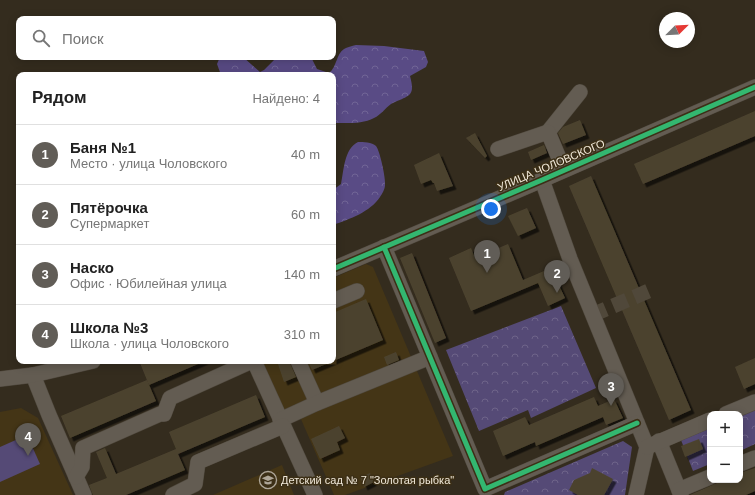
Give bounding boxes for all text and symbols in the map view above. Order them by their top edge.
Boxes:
north arrow [659,12,695,48]
search box [16,16,336,60]
icon: search [30,27,52,49]
text: Поиск [62,30,104,47]
text: Рядом [32,88,87,107]
text: Найдено: 4 [252,91,320,106]
street label: УЛИЦА ЧОЛОВСКОГО [496,137,607,193]
text: Баня №1 [70,139,136,156]
text: 1 [41,147,49,162]
text: 40 m [291,147,320,162]
text: Место · улица Чоловского [70,156,227,171]
text: Пятёрочка [70,199,148,216]
your location [481,199,501,219]
text: 2 [41,207,49,222]
text: 60 m [291,207,320,222]
text: Супермаркет [70,216,149,231]
pin: 1 [474,240,500,273]
text: Наско [70,259,114,276]
pin: 2 [544,260,570,293]
text: 3 [41,267,49,282]
text: 140 m [284,267,320,282]
text: Офис · Юбилейная улица [70,276,227,291]
text: Школа №3 [70,319,148,336]
text: 4 [41,327,49,342]
text: 310 m [284,327,320,342]
text: Школа · улица Чоловского [70,336,229,351]
pin: 3 [598,373,624,406]
map controls [707,411,743,483]
button: + [707,411,743,447]
pin: 4 [15,423,41,456]
button: − [707,447,743,483]
school or university icon: Детский сад № 7 "Золотая рыбка" [258,470,278,490]
place label: Детский сад № 7 "Золотая рыбка" [281,474,454,486]

